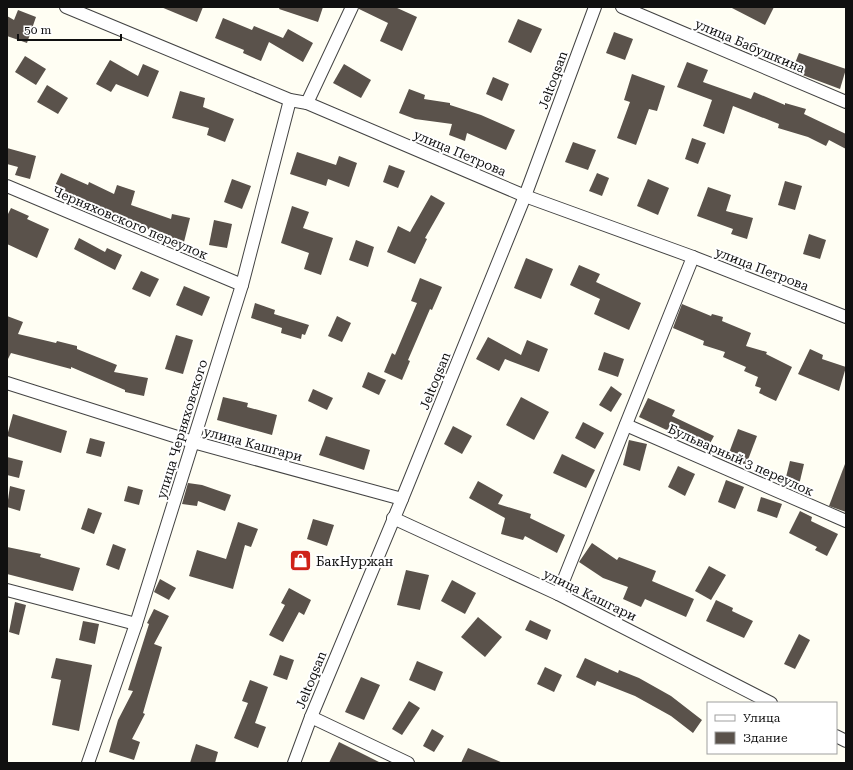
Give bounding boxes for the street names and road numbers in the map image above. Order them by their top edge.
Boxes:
street label: улица Бабушкина [693,16,807,76]
street label: Jeltoqsan [536,48,571,111]
street label: улица Петрова [412,127,508,179]
street label: Черняховского переулок [50,183,210,263]
street label: улица Петрова [713,244,811,294]
street label: Jeltoqsan [417,349,454,412]
street label: улица Черняховского [154,358,210,500]
street label: Бульварный 3 переулок [666,421,816,499]
street label: улица Кашгари [202,424,304,464]
street label: улица Кашгари [541,566,639,624]
street label: Jeltoqsan [293,648,330,711]

